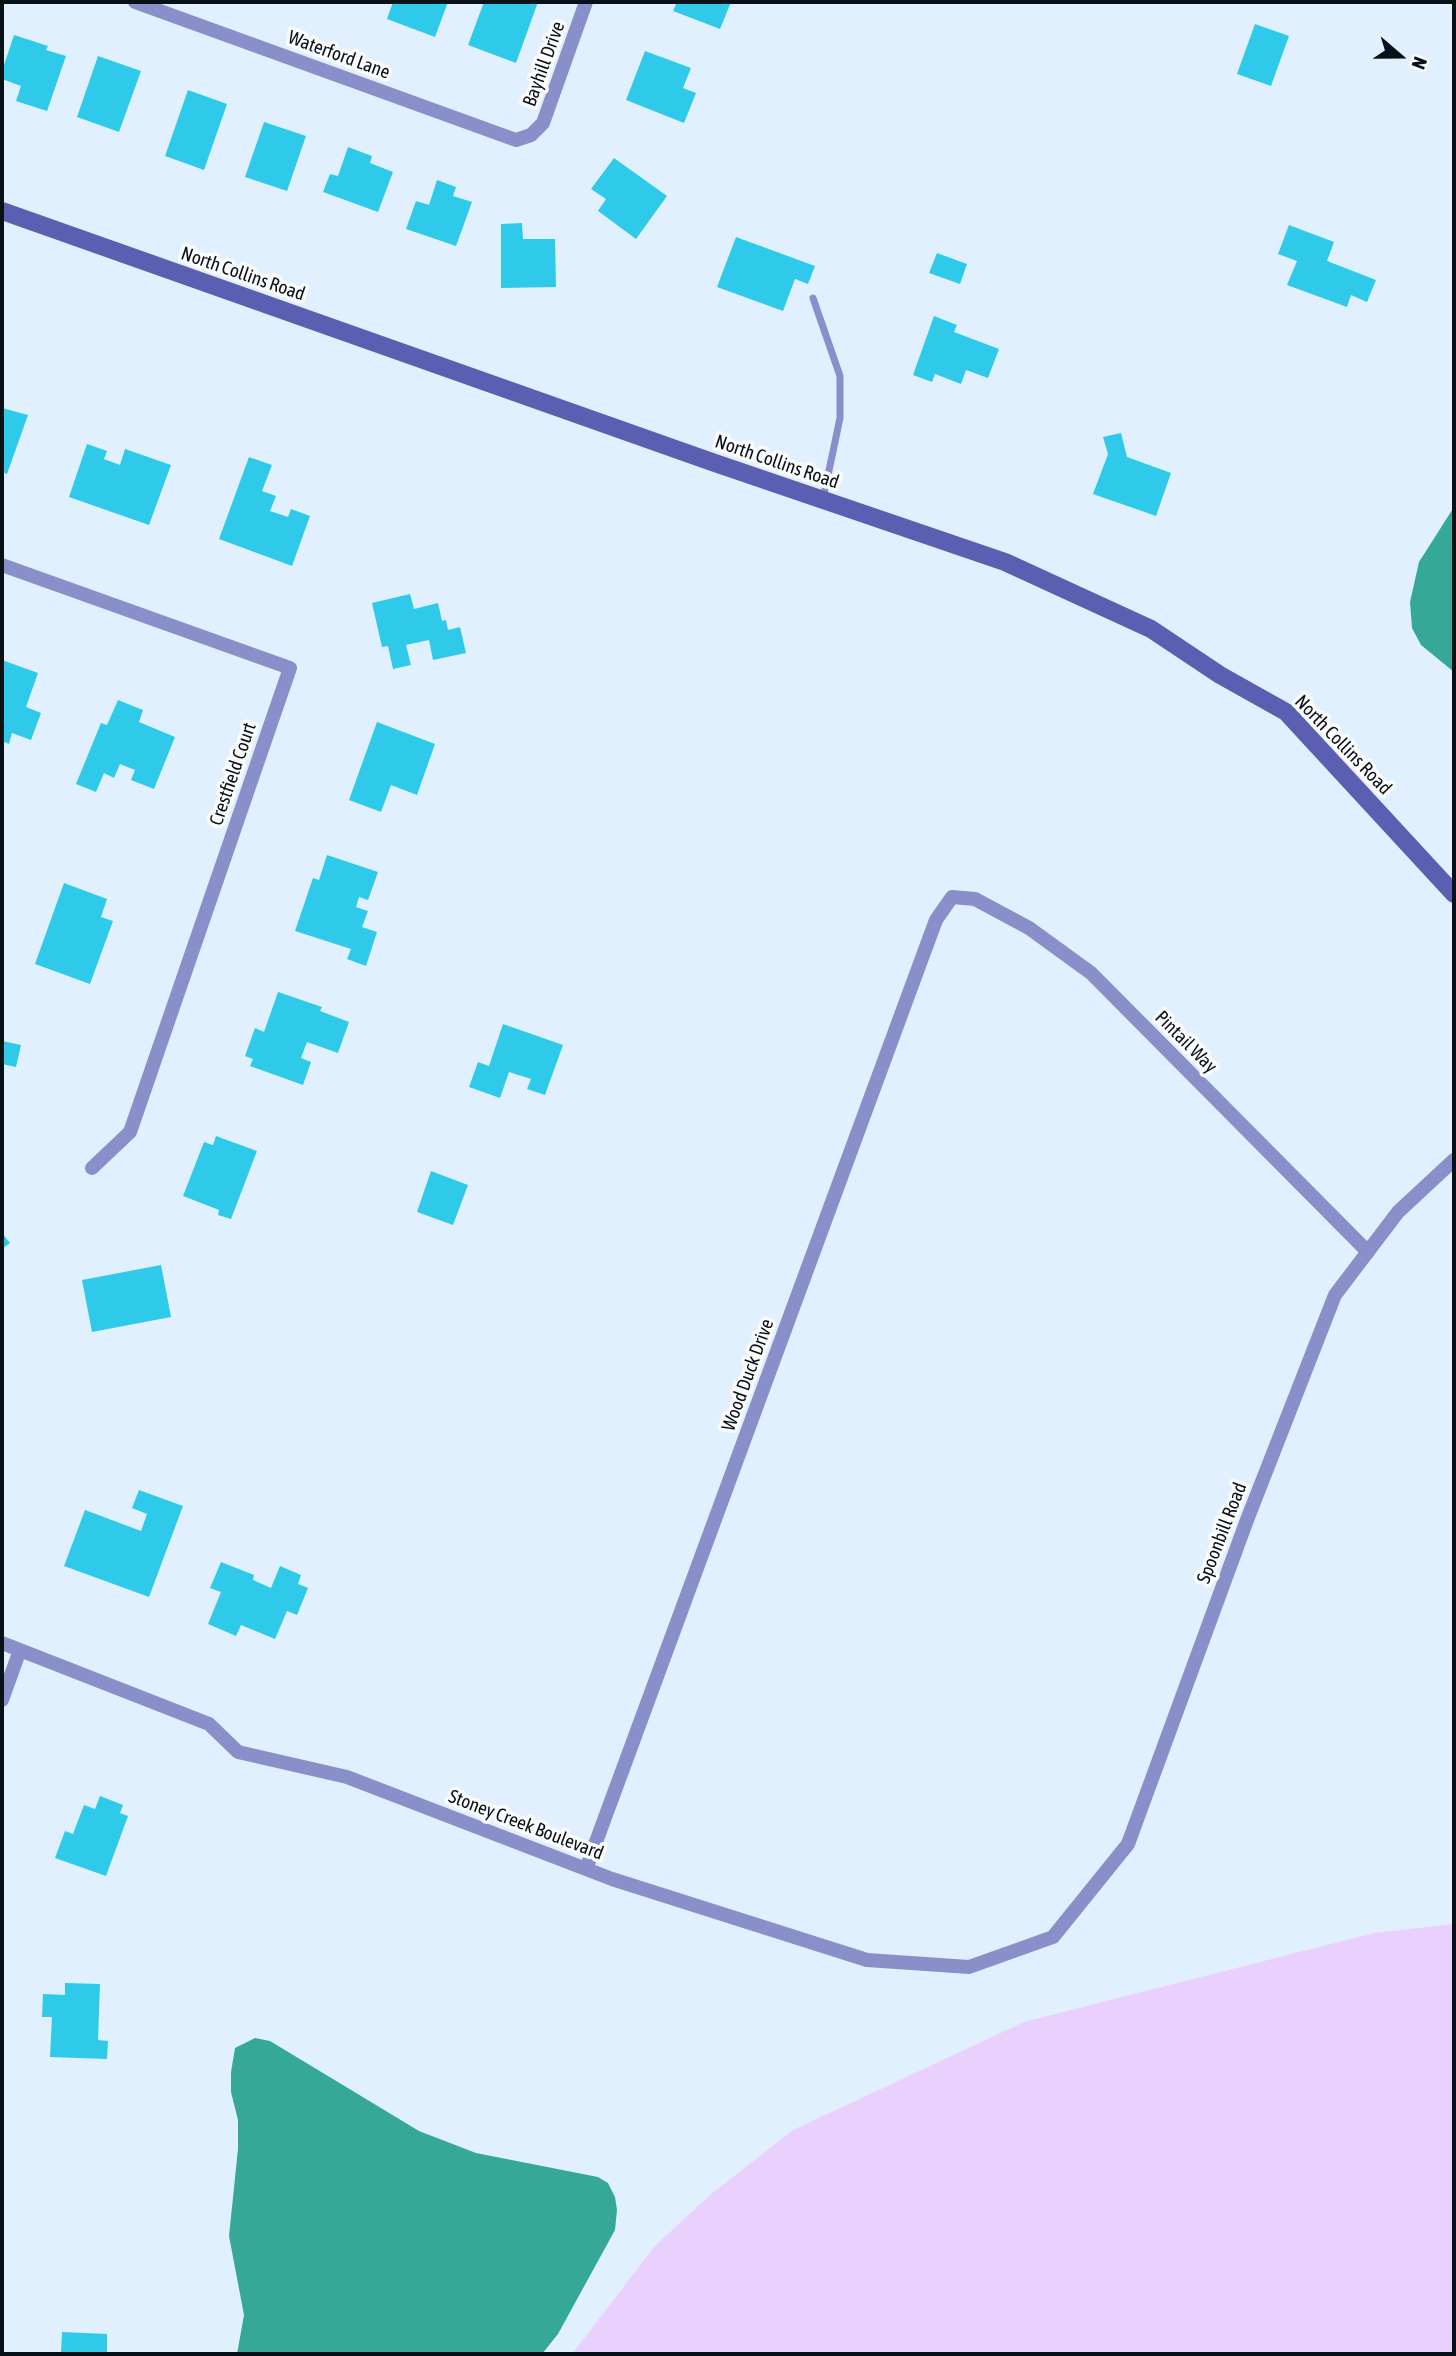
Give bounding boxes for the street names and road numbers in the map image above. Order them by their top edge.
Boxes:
street label: Bayhill Drive [518,18,570,110]
street label: Waterford Lane [285,26,393,84]
street label: North Collins Road [178,242,308,306]
street label: North Collins Road [712,430,842,494]
street label: North Collins Road [1290,690,1396,800]
street label: Crestfield Court [205,720,261,828]
street label: Pintail Way [1150,1006,1222,1078]
street label: Wood Duck Drive [717,1316,779,1434]
street label: Spoonbill Road [1192,1479,1252,1587]
street label: Stoney Creek Boulevard [445,1785,607,1865]

